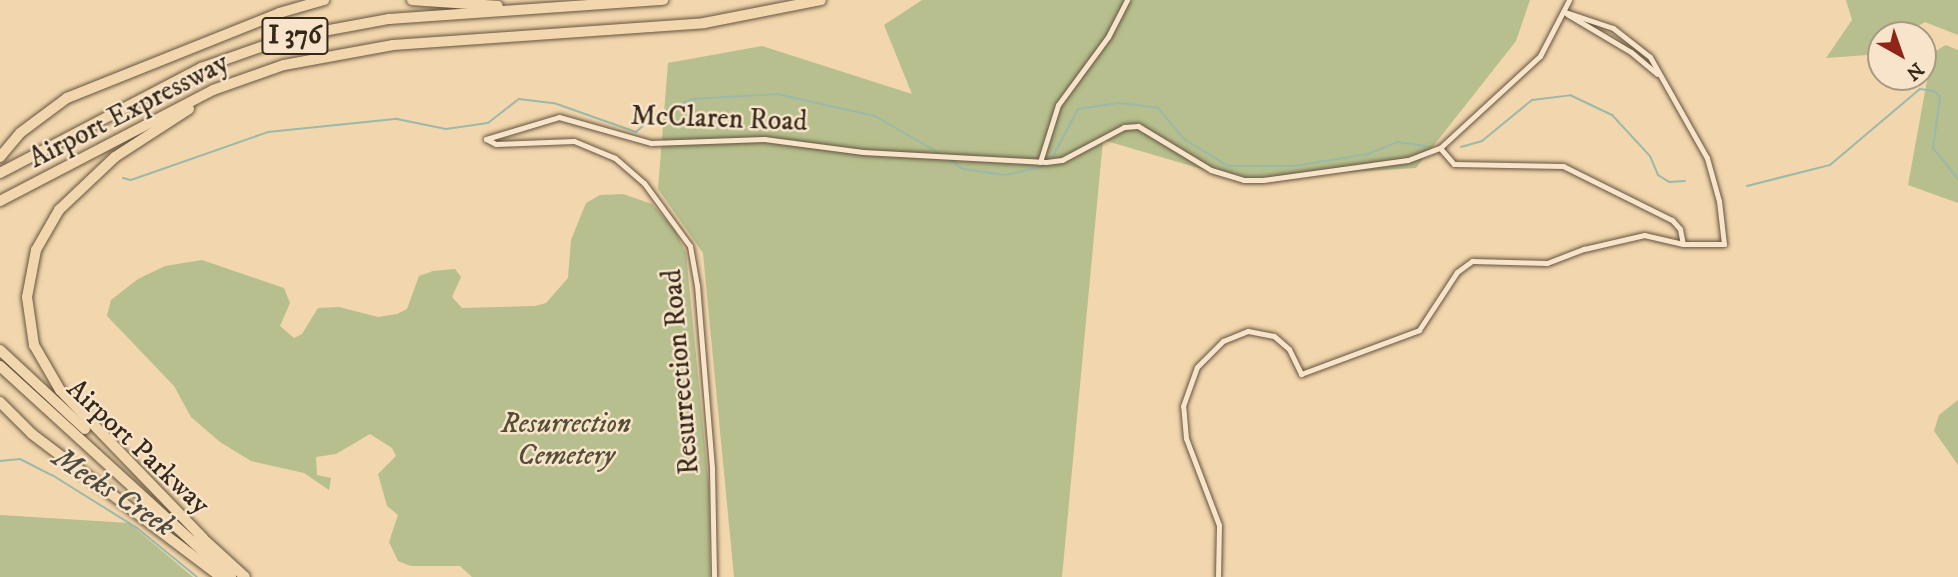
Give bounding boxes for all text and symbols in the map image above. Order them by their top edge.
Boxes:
road number: I 376 [260,14,330,58]
north arrow [1867,21,1937,91]
street label: Airport Expressway [24,46,234,176]
text: N [1901,57,1928,85]
street label: McClaren Road [630,99,808,139]
street label: Resurrection Road [655,268,707,476]
street label: Airport Parkway [59,372,217,522]
park label: Resurrection Cemetery [501,407,631,473]
water label: Meeks Creek [46,440,180,546]

